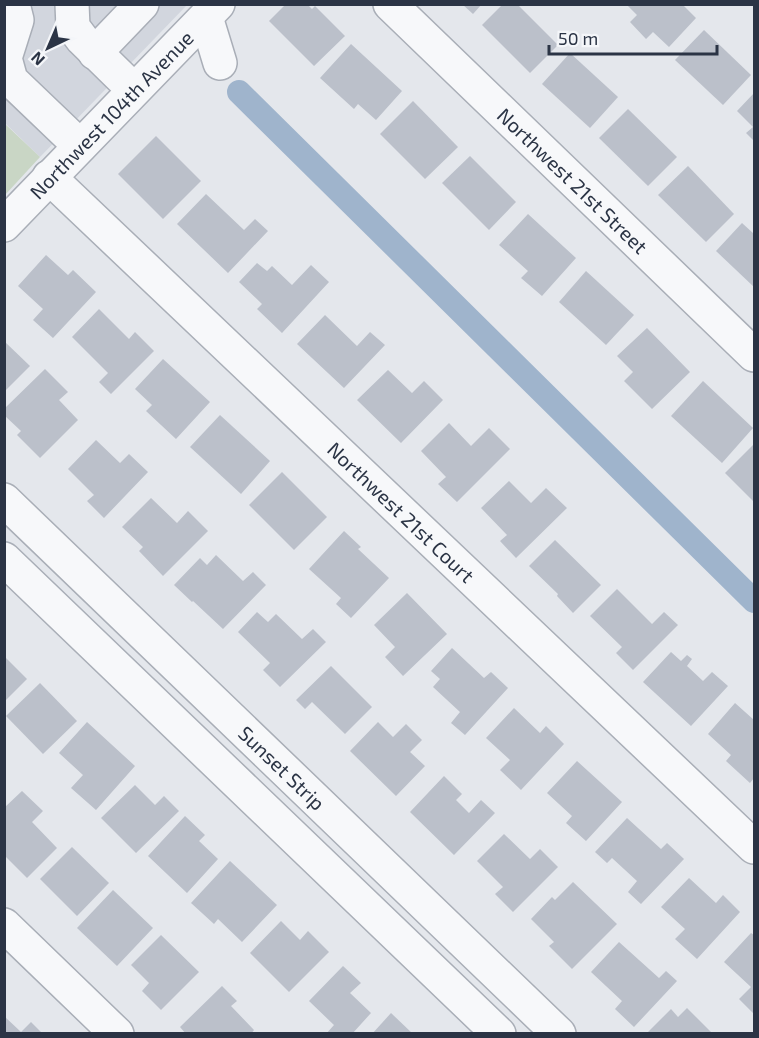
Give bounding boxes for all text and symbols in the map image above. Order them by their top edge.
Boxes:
north arrow [18,18,78,78]
scale bar [549,18,717,56]
street label: Northwest 104th Avenue [24,25,198,203]
text: 50 m [558,27,598,49]
street label: Northwest 21st Street [493,102,653,258]
street label: Northwest 21st Court [323,436,480,587]
street label: Sunset Strip [234,721,330,815]

